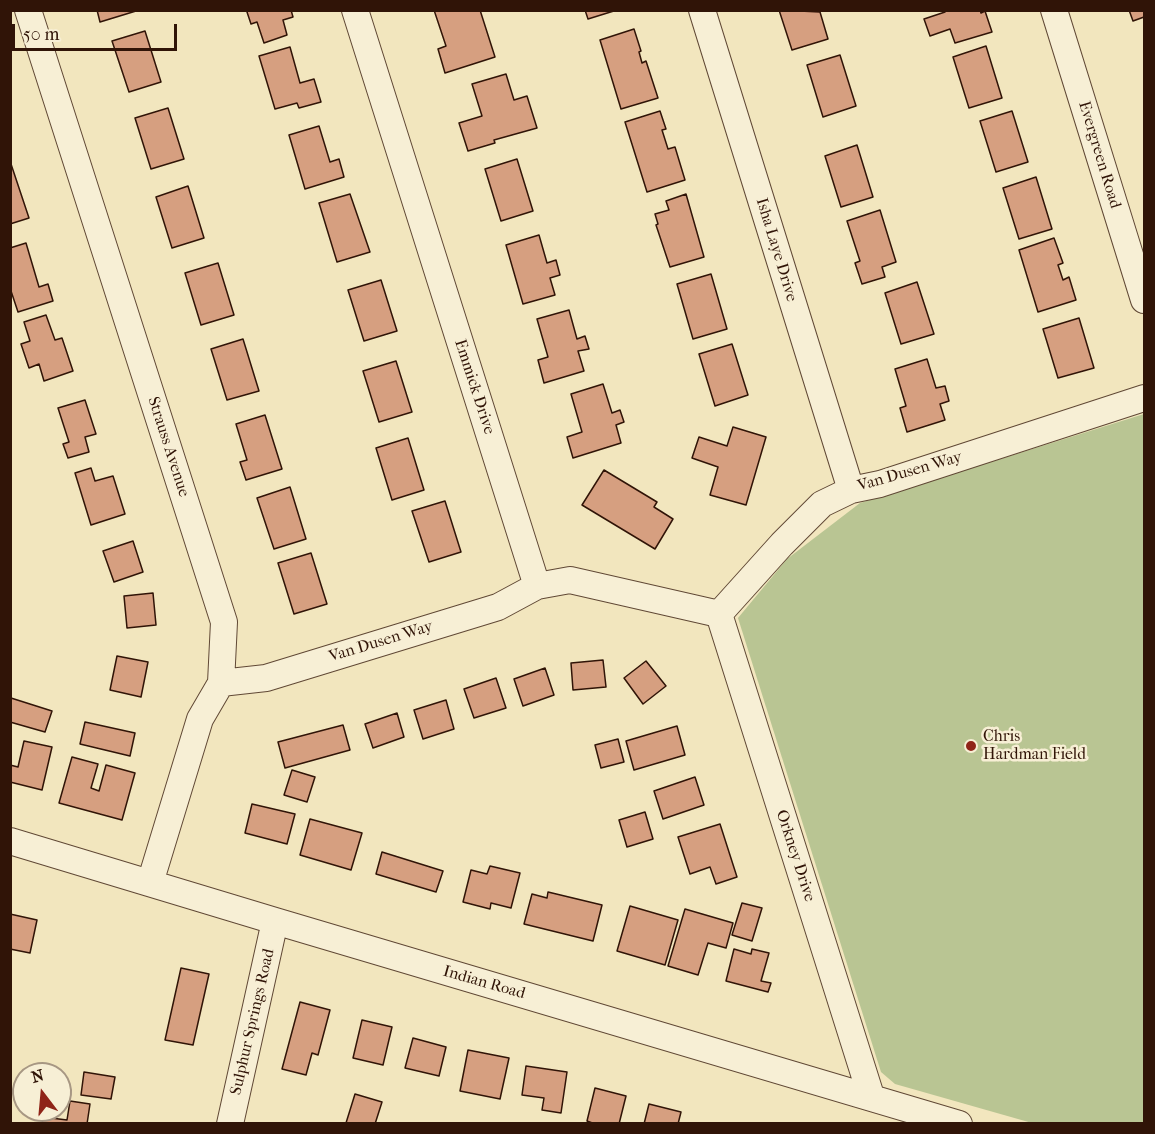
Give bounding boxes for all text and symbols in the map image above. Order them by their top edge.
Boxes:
scale bar [15,12,180,50]
text: 50 m [23,24,59,45]
street label: Evergreen Road [1074,99,1124,211]
street label: Isha Laye Drive [751,196,801,304]
street label: Emmick Drive [450,337,498,437]
street label: Strauss Avenue [143,395,193,499]
street label: Van Dusen Way [856,448,964,496]
street label: Van Dusen Way [327,617,435,667]
place label: Chris Hardman Field [983,727,1086,765]
marker: Chris Hardman Field [964,739,978,753]
street label: Orkney Drive [771,808,819,904]
street label: Sulphur Springs Road [227,947,279,1097]
street label: Indian Road [441,962,527,1004]
north arrow [12,1062,72,1122]
text: N [29,1065,46,1087]

